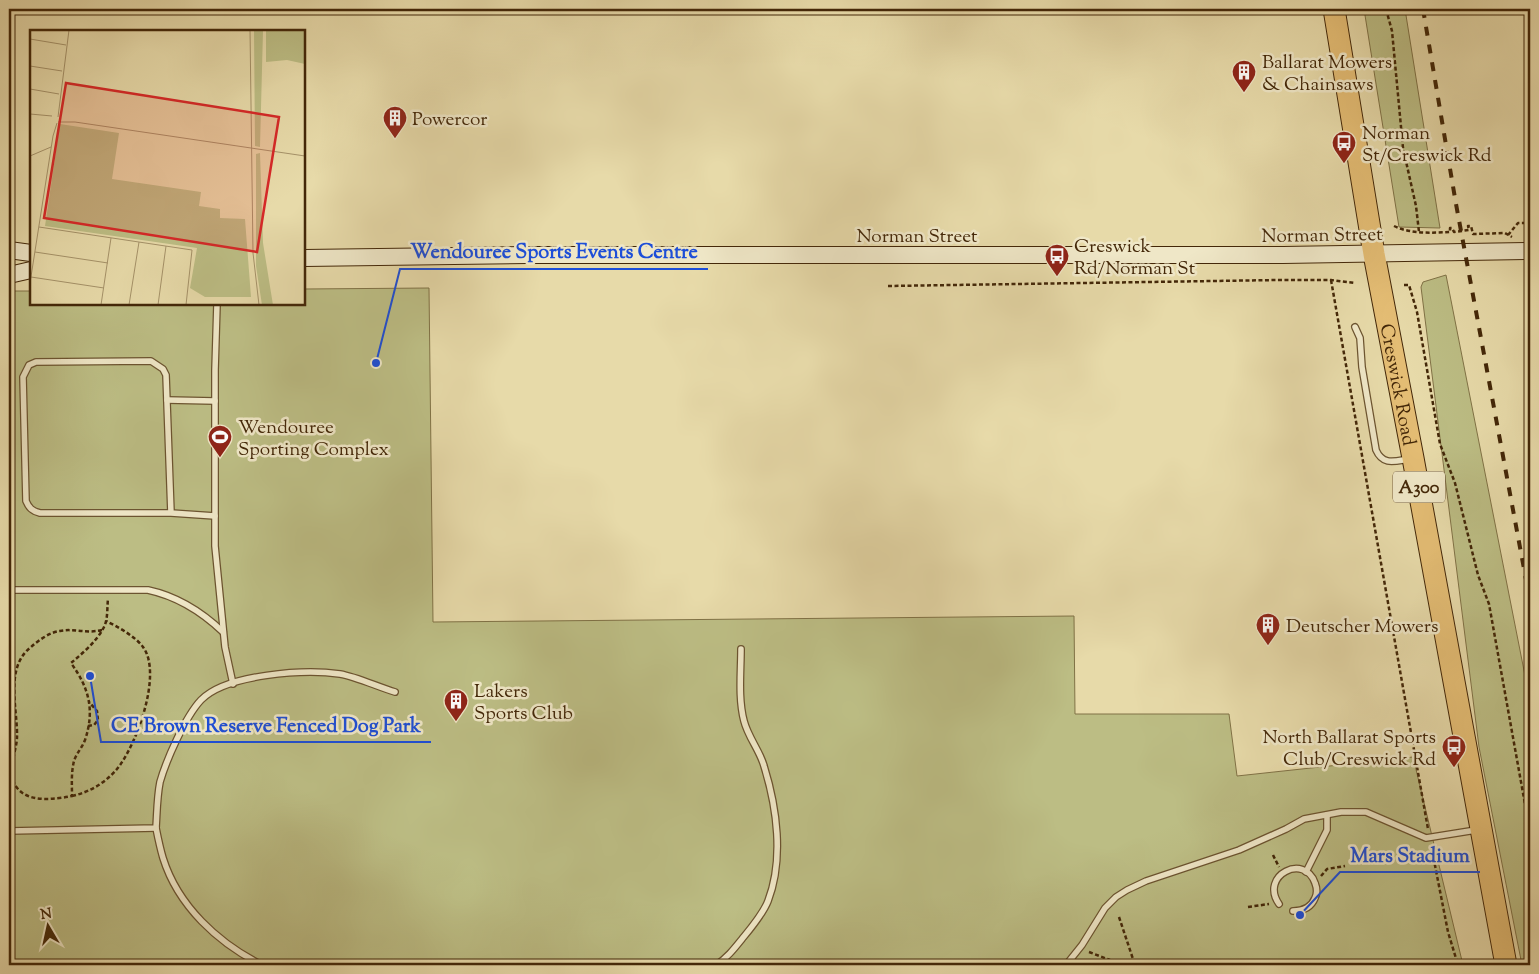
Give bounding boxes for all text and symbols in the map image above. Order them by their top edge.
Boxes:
inset map [30,30,305,305]
place label: Ballarat Mowers & Chainsaws [1262,50,1392,99]
building icon: Ballarat Mowers & Chainsaws [1231,59,1257,93]
building icon: Powercor [382,105,408,139]
place label: Powercor [412,107,488,134]
place label: Norman St/Creswick Rd [1362,121,1492,170]
bus stop icon: Norman St/Creswick Rd [1331,130,1357,164]
street label: Norman Street [1261,222,1383,251]
street label: Norman Street [856,224,978,251]
callout: Wendouree Sports Events Centre [400,234,708,269]
place label: Creswick Rd/Norman St [1074,234,1196,283]
text: Wendouree Sports Events Centre [410,239,698,268]
bus stop icon: Creswick Rd/Norman St [1044,243,1070,277]
street label: Creswick Road [1372,322,1421,448]
place label: Wendouree Sporting Complex [238,415,389,464]
sports icon: Wendouree Sporting Complex [207,424,233,458]
road number: A300 [1393,472,1445,502]
building icon: Deutscher Mowers [1255,612,1281,646]
place label: Deutscher Mowers [1286,614,1438,641]
place label: Lakers Sports Club [474,679,573,728]
building icon: Lakers Sports Club [443,688,469,722]
callout: CE Brown Reserve Fenced Dog Park [101,707,431,742]
text: CE Brown Reserve Fenced Dog Park [111,713,421,742]
place label: North Ballarat Sports Club/Creswick Rd [1262,725,1436,774]
bus stop icon: North Ballarat Sports Club/Creswick Rd [1441,734,1467,768]
callout: Mars Stadium [1340,837,1480,872]
text: Mars Stadium [1350,843,1470,872]
north arrow [22,902,72,952]
text: N [39,904,53,926]

